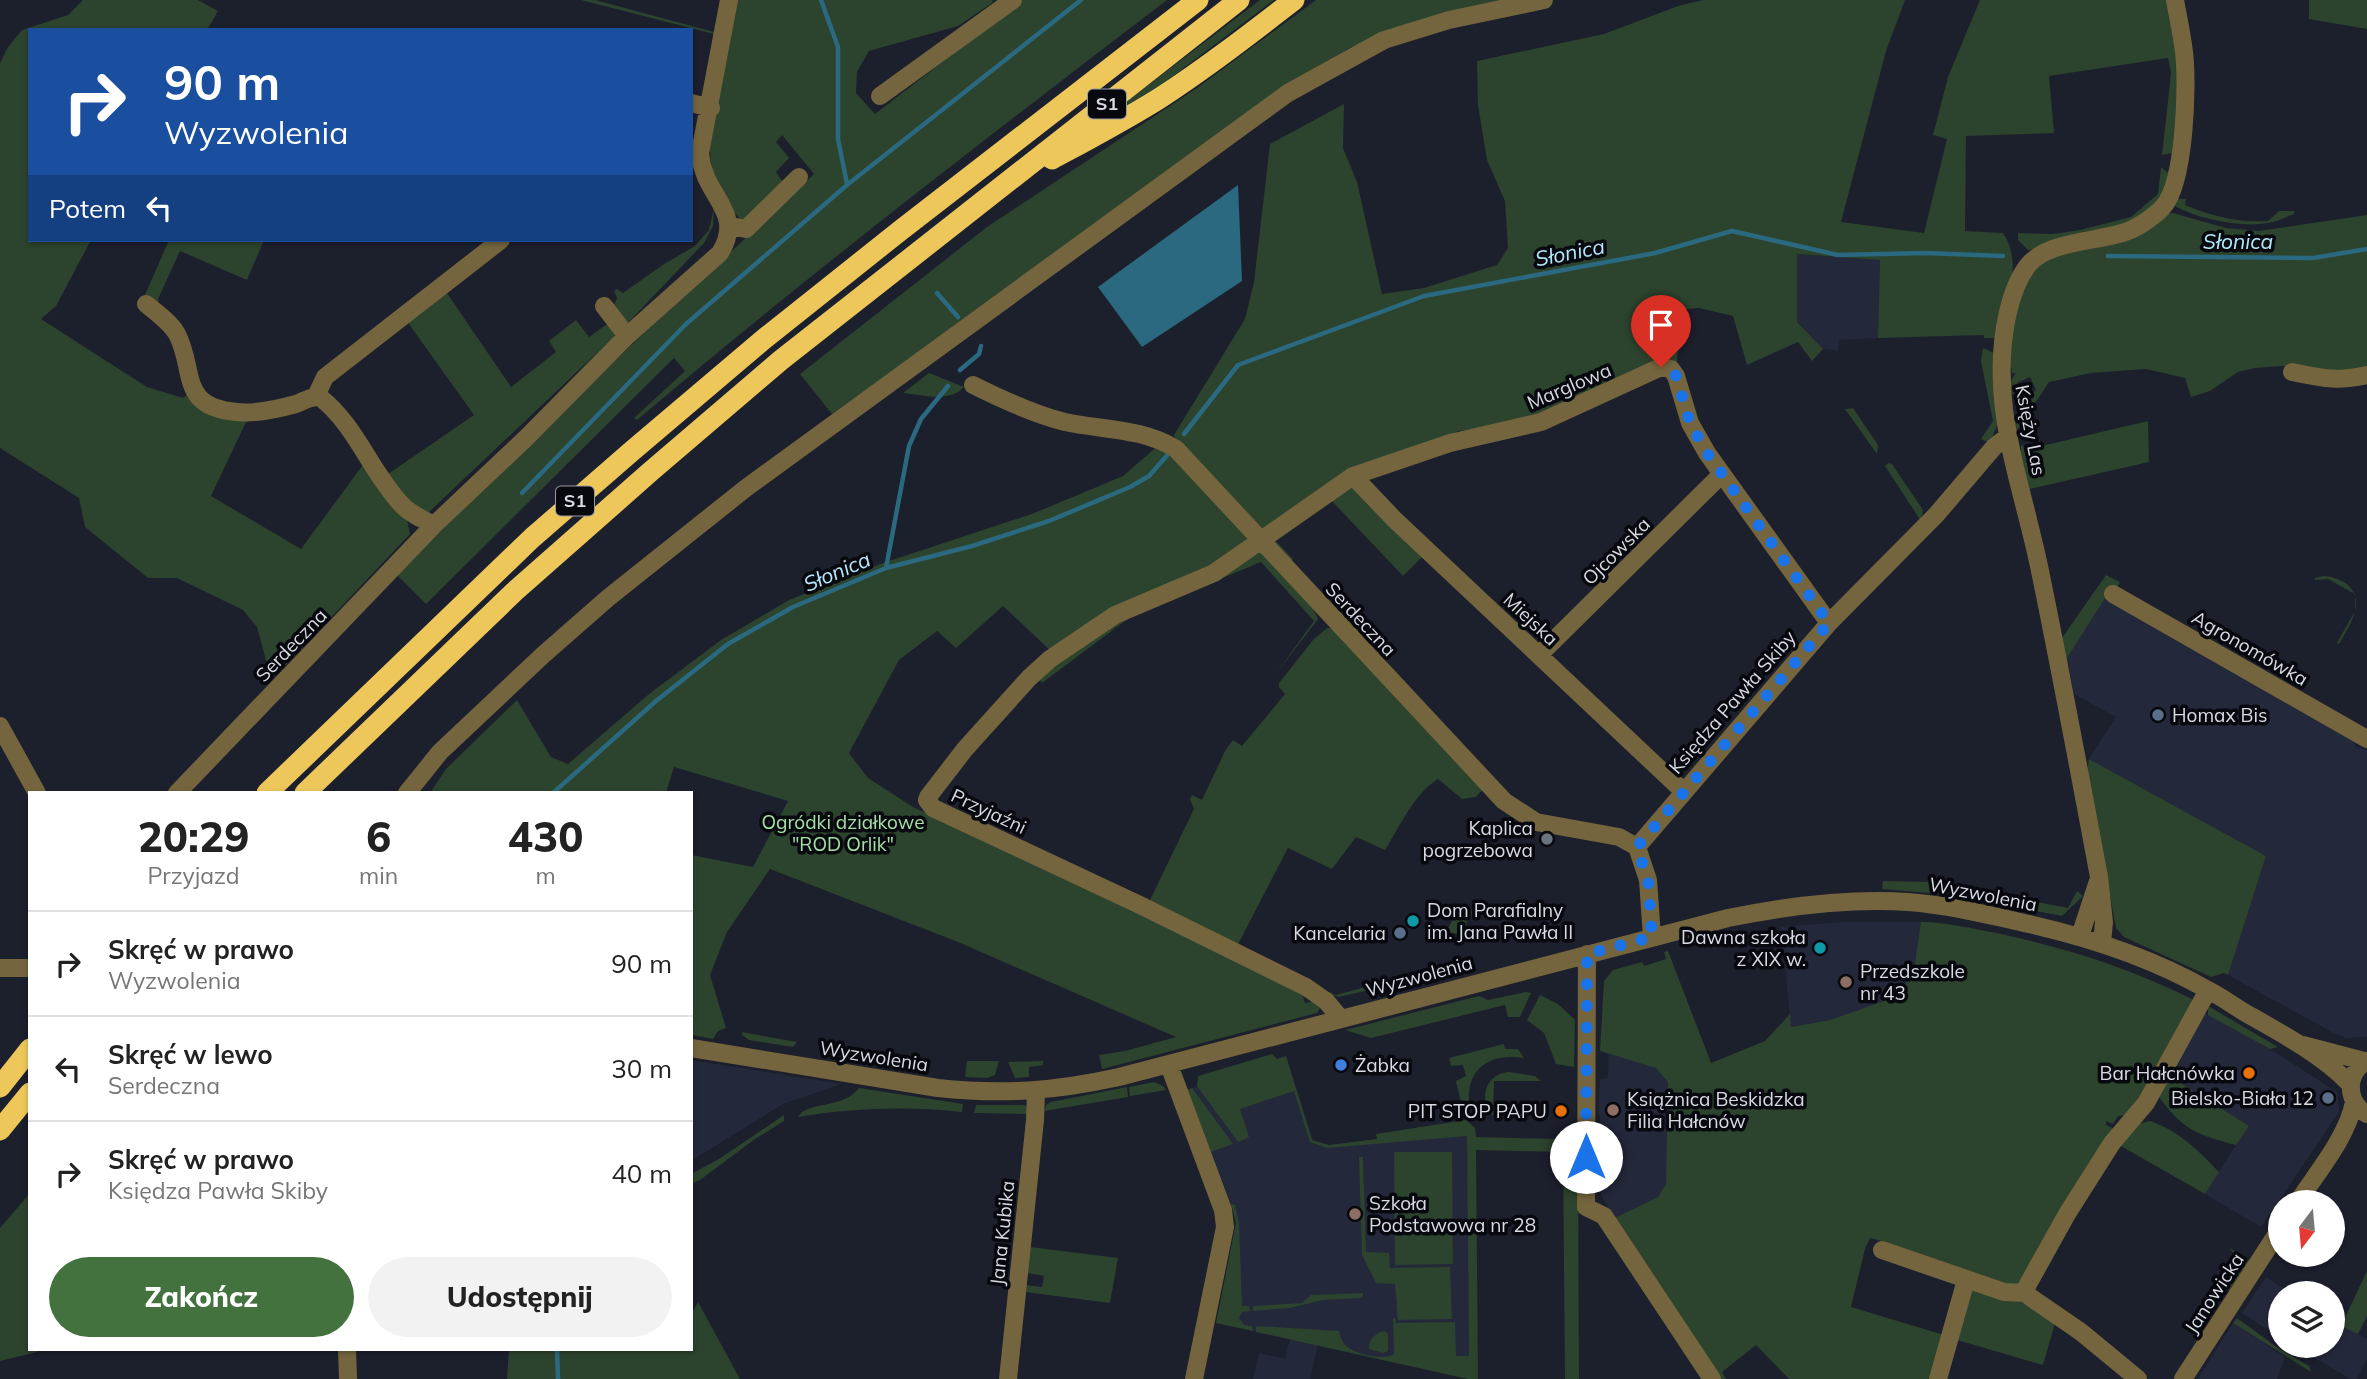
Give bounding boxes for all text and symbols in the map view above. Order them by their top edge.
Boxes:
text: 90 m [164,51,280,112]
icon: right [49,56,140,147]
road number: S1 [1088,90,1126,119]
text: Wyzwolenia [164,112,348,152]
icon: left [140,189,178,227]
text: Potem [49,192,126,225]
water label: Słonica [2203,228,2273,254]
water label: Słonica [1533,233,1607,271]
pin [1631,295,1691,367]
icon: arrive [1642,306,1680,344]
street label: Marglowa [1523,358,1615,414]
street label: Księży Las [2010,383,2052,477]
road number: S1 [556,486,594,516]
street label: Ojcowska [1577,512,1655,590]
water label: Słonica [799,545,874,597]
street label: Serdeczna [1321,577,1401,661]
street label: Miejska [1499,588,1563,650]
street label: Serdeczna [250,603,332,687]
street label: Agronomówka [2188,605,2312,691]
street label: Księdza Pawła Skiby [1663,626,1801,778]
place label: Homax Bis [2172,703,2267,727]
marker: Homax Bis [2150,707,2166,723]
street label: Przyjaźni [947,783,1031,839]
text: 20:29 [138,810,249,863]
text: 6 [366,810,391,863]
text: 430 [508,810,583,863]
park label: Ogródki działkowe "ROD Orlik" [761,810,925,856]
place label: Kaplica pogrzebowa [1423,816,1533,862]
marker: Kaplica pogrzebowa [1539,831,1555,847]
text: Przyjazd [148,861,239,890]
text: min [359,861,398,890]
text: m [535,861,556,890]
street label: Wyzwolenia [1927,872,2039,916]
place label: Dom Parafialny im. Jana Pawła II [1427,898,1573,944]
marker: Dom Parafialny im. Jana Pawła II [1405,913,1421,929]
place label: Kancelaria [1293,921,1386,945]
marker: Kancelaria [1392,925,1408,941]
place label: Dawna szkoła z XIX w. [1681,925,1806,971]
text: Skręć w prawo [108,933,294,966]
marker: Dawna szkoła z XIX w. [1812,940,1828,956]
icon: right [49,945,87,983]
text: 90 m [611,947,672,980]
street label: Wyzwolenia [1363,950,1475,1002]
place label: Przedszkole nr 43 [1860,959,1965,1005]
text: Wyzwolenia [108,966,241,995]
marker: Przedszkole nr 43 [1838,974,1854,990]
street label: Wyzwolenia [818,1036,930,1076]
text: Skręć w lewo [108,1038,273,1071]
icon: left [49,1050,87,1088]
text: 30 m [611,1052,672,1085]
place label: Żabka [1355,1053,1410,1077]
marker: Żabka [1333,1057,1349,1073]
place label: Bar Hałcnówka [2099,1061,2235,1085]
marker: Bar Hałcnówka [2241,1065,2257,1081]
text: Serdeczna [108,1071,220,1100]
place label: Bielsko-Biała 12 [2171,1086,2314,1110]
place label: Książnica Beskidzka Filia Hałcnów [1627,1087,1805,1133]
marker: Bielsko-Biała 12 [2320,1090,2336,1106]
place label: PIT STOP PAPU [1408,1099,1547,1123]
marker: Książnica Beskidzka Filia Hałcnów [1605,1102,1621,1118]
marker: PIT STOP PAPU [1553,1103,1569,1119]
position arrow [1549,1120,1623,1194]
text: Skręć w prawo [108,1143,294,1176]
icon: right [49,1155,87,1193]
text: 40 m [611,1157,672,1190]
text: Księdza Pawła Skiby [108,1176,328,1205]
street label: Jana Kubika [985,1180,1019,1286]
north arrow [2268,1190,2345,1267]
map controls [2268,1190,2345,1358]
place label: Szkoła Podstawowa nr 28 [1369,1191,1536,1237]
marker: Szkoła Podstawowa nr 28 [1347,1206,1363,1222]
street label: Janowicka [2179,1248,2249,1338]
button: Zakończ [49,1257,354,1337]
button: Udostępnij [368,1257,672,1337]
button: layers [2268,1281,2345,1358]

